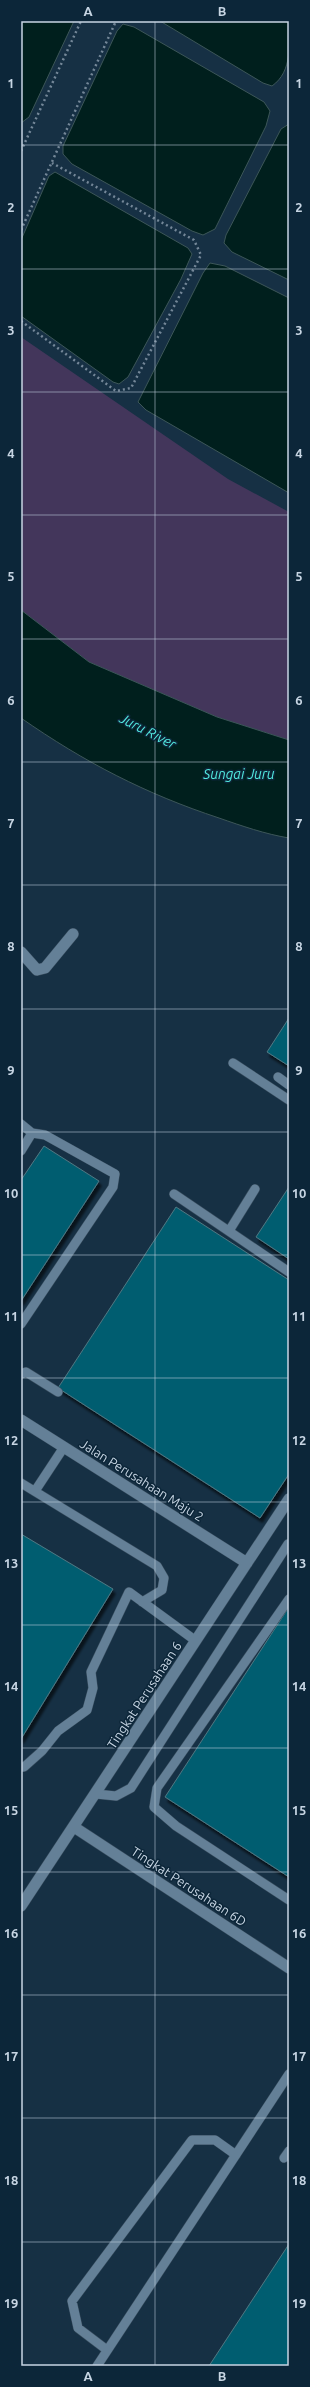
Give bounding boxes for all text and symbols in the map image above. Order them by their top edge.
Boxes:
text: A [83,4,93,18]
text: B [218,4,227,18]
text: 1 [7,76,15,90]
text: 1 [295,76,303,90]
text: 2 [7,200,15,214]
text: 2 [295,200,303,214]
text: 3 [7,323,15,337]
text: 3 [295,323,303,337]
text: 4 [7,446,15,460]
text: 4 [295,446,303,460]
text: 5 [7,569,15,583]
text: 5 [295,569,303,583]
text: 6 [7,693,15,707]
text: 6 [295,693,303,707]
water label: Juru River [116,709,180,752]
water label: Sungai Juru [202,766,275,782]
text: 7 [7,816,15,830]
text: 7 [295,816,303,830]
text: 8 [7,939,15,953]
text: 8 [295,939,303,953]
text: 9 [7,1063,15,1077]
text: 9 [295,1063,303,1077]
text: 10 [4,1186,18,1200]
text: 10 [292,1186,306,1200]
text: 11 [4,1309,18,1323]
text: 11 [292,1309,306,1323]
text: 12 [4,1433,18,1447]
text: 12 [292,1433,306,1447]
street label: Jalan Perusahaan Maju 2 [78,1436,206,1524]
text: 13 [4,1556,18,1570]
text: 13 [292,1556,306,1570]
street label: Tingkat Perusahaan 6 [104,1639,184,1751]
text: 14 [4,1679,18,1693]
text: 14 [292,1679,306,1693]
text: 15 [4,1803,18,1817]
text: 15 [292,1803,306,1817]
street label: Tingkat Perusahaan 6D [129,1844,249,1928]
text: 16 [4,1926,18,1940]
text: 16 [292,1926,306,1940]
text: 17 [4,2049,18,2063]
text: 17 [292,2049,306,2063]
text: 18 [4,2173,18,2187]
text: 18 [292,2173,306,2187]
text: 19 [4,2296,18,2310]
text: 19 [292,2296,306,2310]
text: A [83,2369,93,2383]
text: B [218,2369,227,2383]

